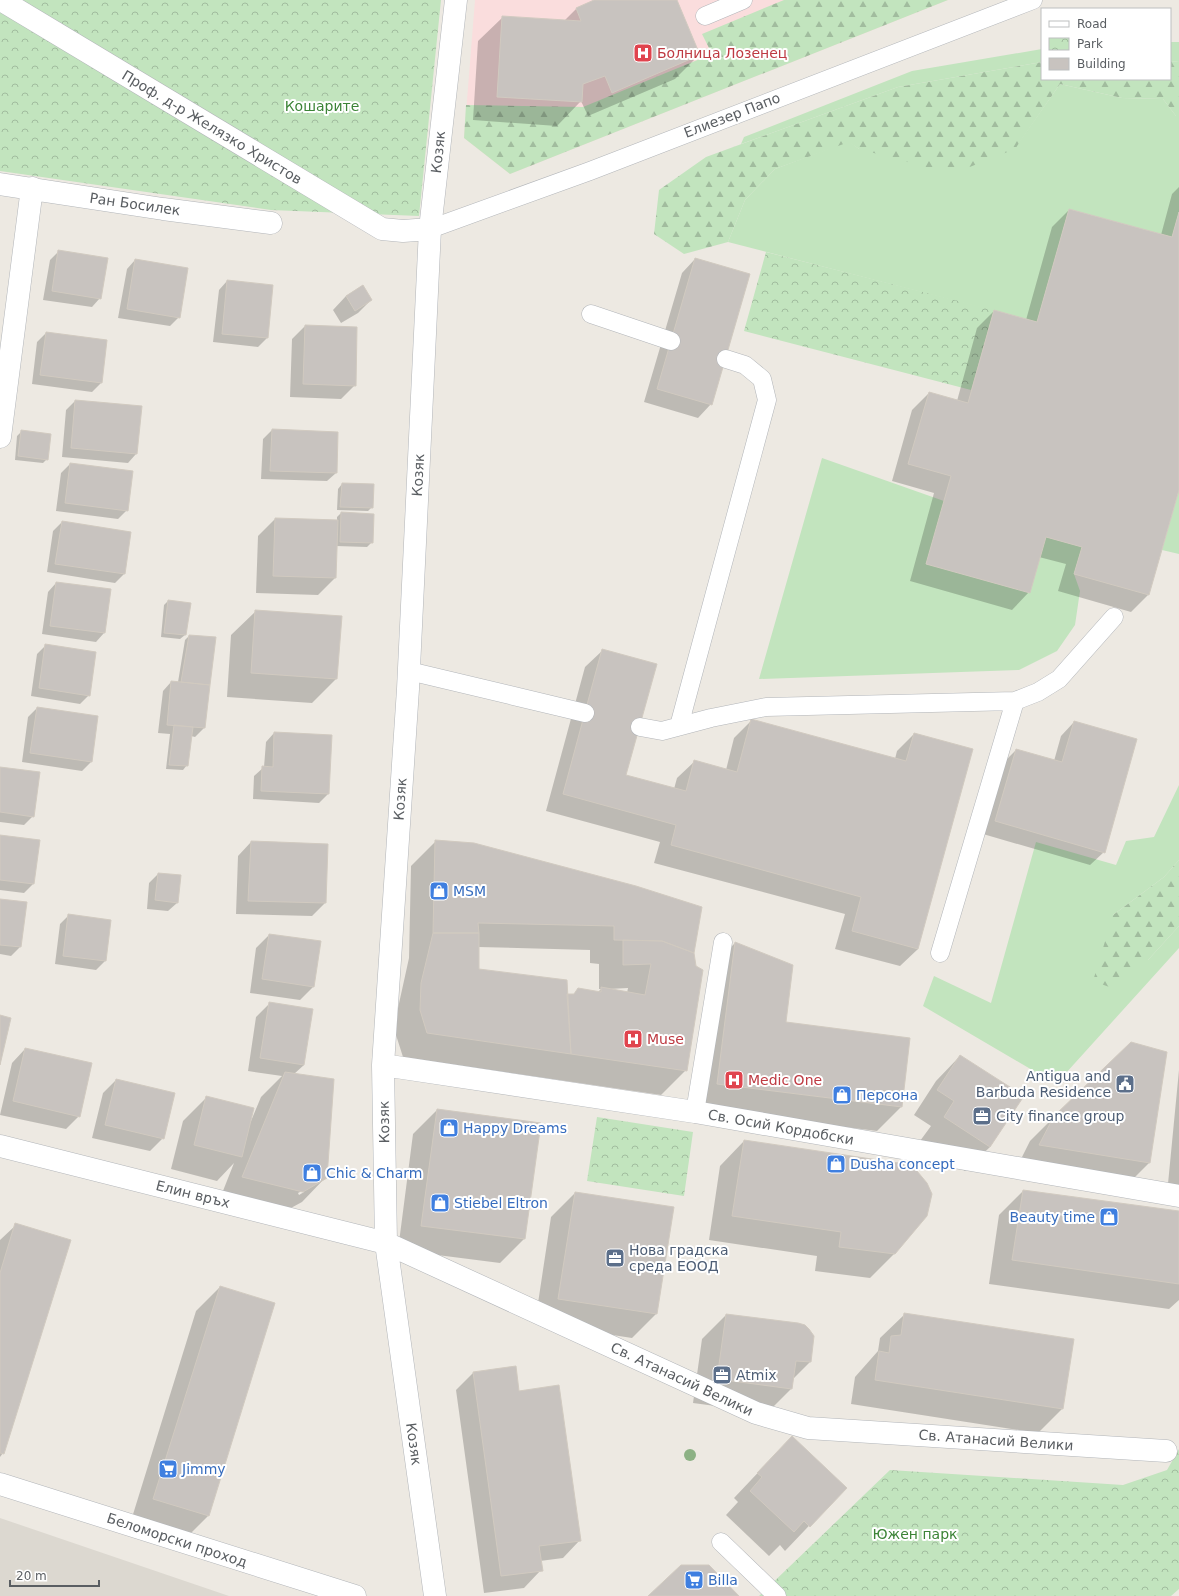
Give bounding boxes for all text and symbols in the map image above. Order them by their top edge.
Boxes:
legend [1041,8,1171,80]
text: Road [1077,17,1107,31]
text: Park [1077,37,1103,51]
hospital icon: Болница Лозенец [632,42,654,64]
place label: Болница Лозенец [657,45,787,61]
text: Building [1077,57,1126,71]
street label: Проф. д-р Желязко Христов [119,67,305,187]
street label: Елиезер Папо [682,89,782,141]
park label: Кошарите [285,98,359,114]
street label: Козяк [428,130,448,174]
street label: Ран Босилек [89,190,181,218]
street label: Козяк [409,453,427,497]
street label: Козяк [391,777,409,821]
shop icon: MSM [428,880,450,902]
place label: MSM [453,883,486,899]
hospital icon: Muse [622,1028,644,1050]
place label: Muse [647,1031,684,1047]
place label: Antigua and Barbuda Residence [976,1068,1111,1100]
hospital icon: Medic One [723,1069,745,1091]
place label: Medic One [748,1072,822,1088]
public building icon: Antigua and Barbuda Residence [1114,1073,1136,1095]
shop icon: Персона [831,1084,853,1106]
place label: Персона [856,1087,918,1103]
street label: Козяк [376,1100,392,1144]
office icon: City finance group [971,1105,993,1127]
street label: Св. Осий Кордобски [707,1106,855,1148]
place label: City finance group [996,1108,1125,1124]
shop icon: Happy Dreams [438,1117,460,1139]
place label: Happy Dreams [463,1120,567,1136]
shop icon: Dusha concept [825,1153,847,1175]
place label: Dusha concept [850,1156,955,1172]
shop icon: Chic & Charm [301,1162,323,1184]
place label: Chic & Charm [326,1165,422,1181]
street label: Елин връх [154,1177,232,1211]
shop icon: Stiebel Eltron [429,1192,451,1214]
place label: Stiebel Eltron [454,1195,548,1211]
shop icon: Beauty time [1098,1206,1120,1228]
place label: Beauty time [1009,1209,1095,1225]
place label: Нова градска среда ЕООД [629,1242,729,1274]
office icon: Нова градска среда ЕООД [604,1247,626,1269]
street label: Св. Атанасий Велики [608,1339,756,1419]
office icon: Atmix [711,1364,733,1386]
place label: Atmix [736,1367,777,1383]
street label: Козяк [403,1422,425,1466]
street label: Св. Атанасий Велики [918,1427,1074,1453]
supermarket icon: Jimmy [157,1458,179,1480]
place label: Jimmy [181,1461,226,1477]
street label: Беломорски проход [105,1510,249,1570]
park label: Южен парк [872,1526,958,1542]
scale bar [10,1562,99,1588]
text: 20 m [16,1569,47,1583]
supermarket icon: Billa [683,1569,705,1591]
place label: Billa [708,1572,738,1588]

